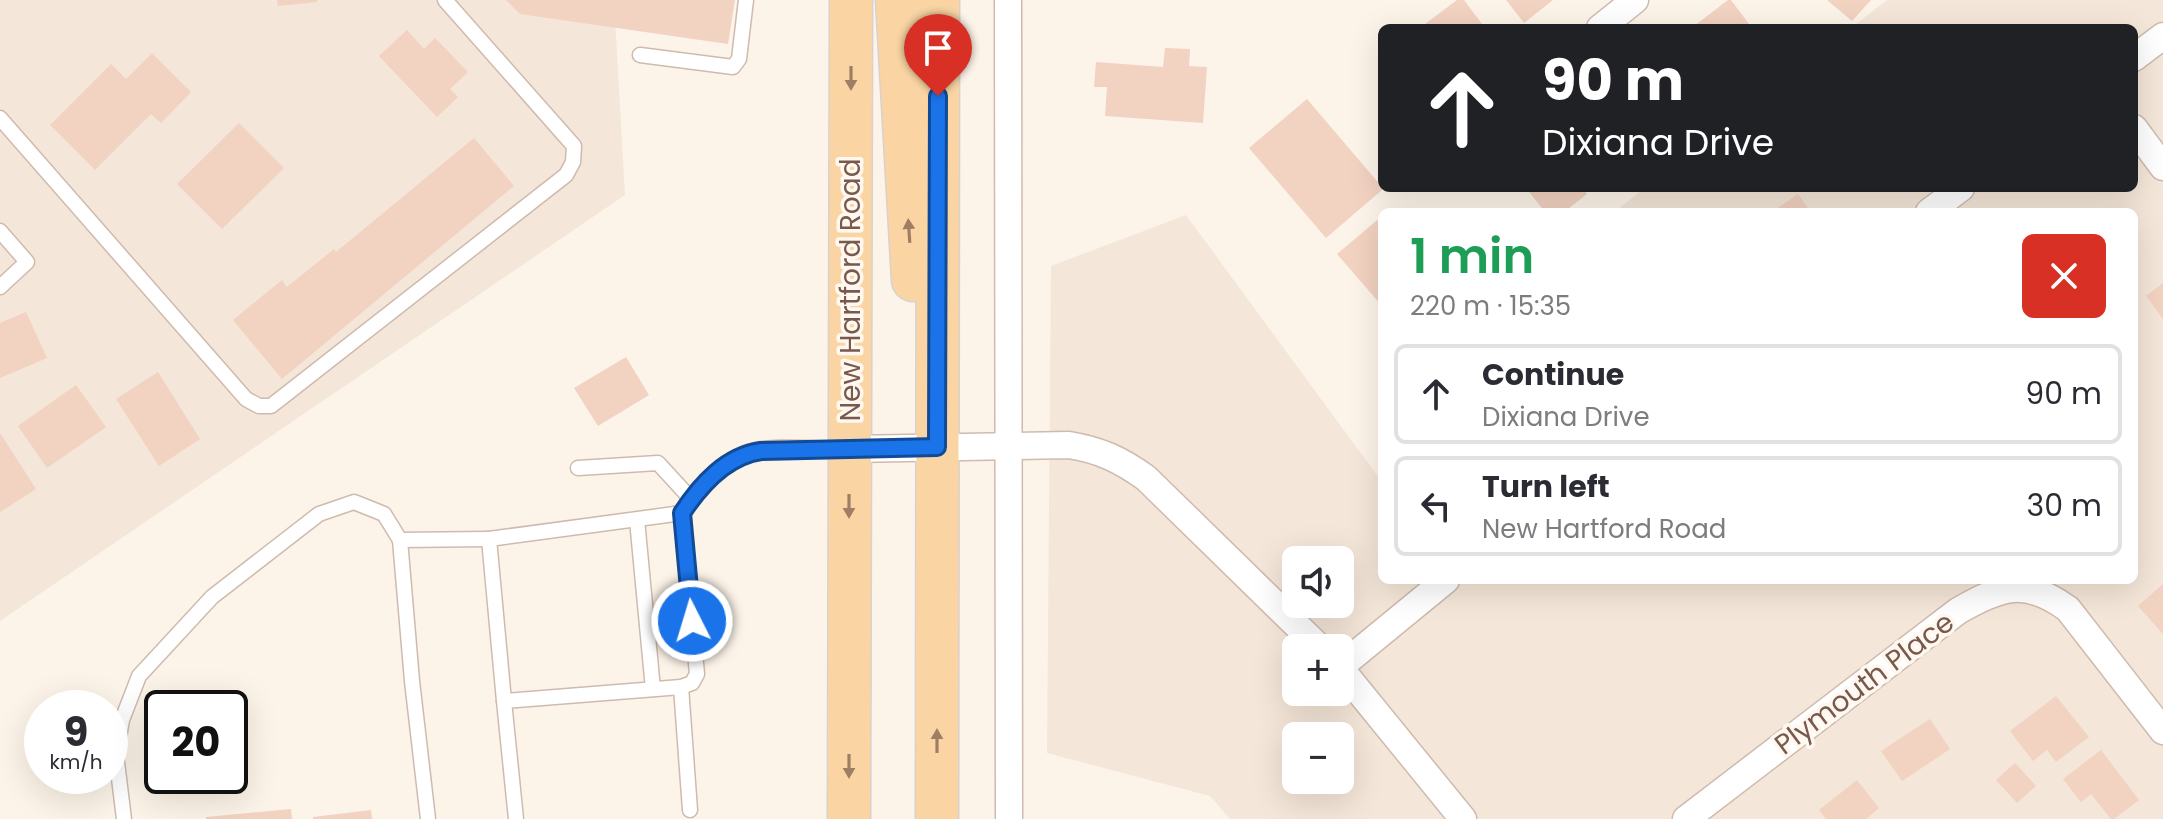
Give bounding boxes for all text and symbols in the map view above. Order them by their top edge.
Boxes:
pin [904,14.0,972,96]
icon: arrive [916,26,960,70]
text: 90 m [1542,41,1684,120]
icon: ahead [1410,56,1514,160]
one-way arrow [845,66,857,91]
text: Dixiana Drive [1542,117,1774,168]
street label: New Hartford Road [831,158,870,422]
one-way arrow [902,218,915,243]
text: 1 min [1410,223,1534,290]
button: close [2022,234,2106,318]
text: 220 m · 15:35 [1410,288,1571,324]
text: Continue [1482,353,1624,396]
icon: ahead [1414,372,1458,416]
text: 90 m [2025,372,2102,415]
text: Dixiana Drive [1482,399,1650,435]
text: Turn left [1482,465,1610,508]
icon: left [1414,484,1458,528]
text: 30 m [2027,484,2102,527]
one-way arrow [843,494,855,519]
text: New Hartford Road [1482,511,1726,547]
map controls [1282,546,1354,794]
button: sound [1282,546,1354,618]
position arrow [650,579,734,663]
street label: Plymouth Place [1767,603,1962,764]
button: + [1282,634,1354,706]
speed limit sign: 20 [144,690,248,794]
text: 9 [64,704,88,760]
button: − [1282,722,1354,794]
one-way arrow [931,728,943,753]
text: km/h [49,748,103,776]
one-way arrow [843,754,855,779]

